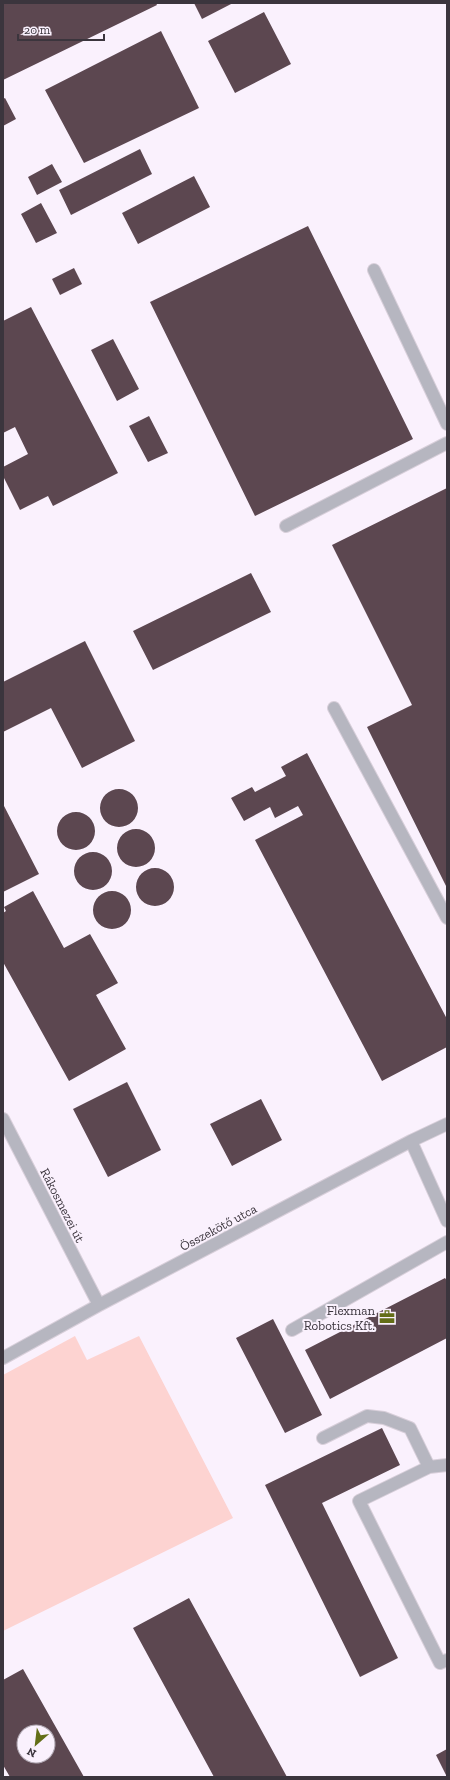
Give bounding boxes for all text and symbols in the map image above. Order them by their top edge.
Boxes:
scale bar [18,16,104,42]
text: 20 m [24,23,51,37]
street label: Rákosmezei út [37,1166,88,1245]
street label: Összekötő utca [177,1201,260,1254]
place label: Flexman Robotics Kft. [304,1303,376,1333]
office icon: Flexman Robotics Kft. [378,1308,396,1326]
north arrow [16,1724,56,1764]
text: N [24,1744,38,1760]

